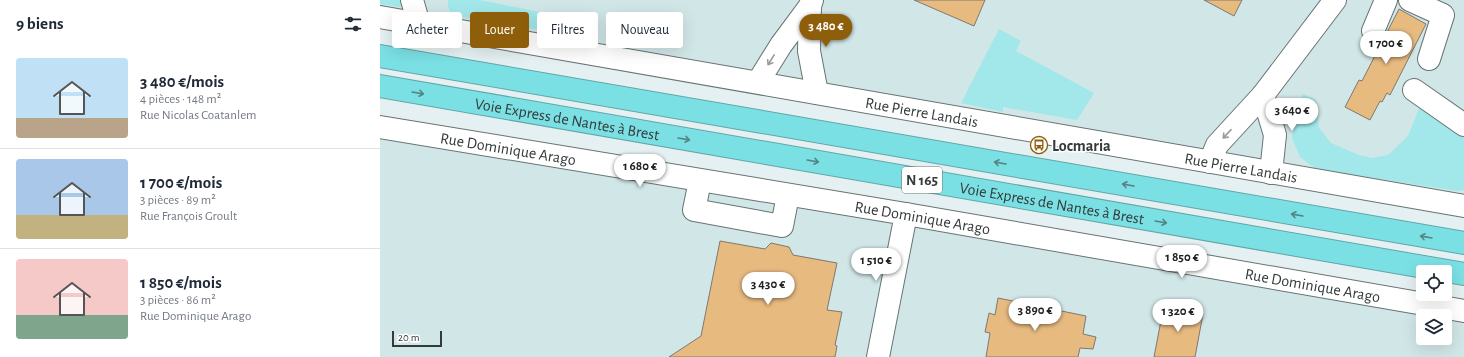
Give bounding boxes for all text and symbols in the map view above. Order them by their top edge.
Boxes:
chip: Acheter [392,12,462,48]
chip: Louer [470,12,529,48]
chip: Filtres [537,12,598,48]
chip: Nouveau [606,12,683,48]
icon: filters [342,13,364,35]
pin: 3 480 € [789,14,863,48]
text: 9 biens [16,15,64,32]
text: 3 480 € [808,20,844,33]
pin: 1 700 € [1349,31,1423,65]
text: 1 700 € [1369,37,1403,50]
one-way arrow [767,54,775,66]
text: 3 480 €/mois [140,73,224,90]
icon: home [48,74,96,122]
one-way arrow [412,89,425,97]
text: 4 pièces · 148 m² [140,93,221,106]
street label: Rue Pierre Landais [864,95,979,130]
street label: Voie Express de Nantes à Brest [473,96,661,143]
pin: 3 640 € [1255,98,1329,132]
text: 3 640 € [1274,104,1310,117]
text: Rue Nicolas Coatanlem [140,109,257,122]
one-way arrow [1223,129,1232,139]
street label: Rue Dominique Arago [439,130,577,168]
one-way arrow [678,135,691,143]
bus stop icon: Locmaria [1029,135,1049,155]
place label: Locmaria [1052,138,1111,154]
street label: Rue Pierre Landais [1183,150,1299,186]
pin: 1 680 € [603,154,677,188]
one-way arrow [806,157,819,165]
one-way arrow [994,159,1007,167]
text: 1 680 € [623,160,657,173]
road number: N 165 [902,167,942,193]
text: 1 700 €/mois [140,174,222,191]
icon: home [48,175,96,223]
street label: Voie Express de Nantes à Brest [958,180,1145,227]
one-way arrow [1122,181,1135,189]
text: 3 pièces · 89 m² [140,194,216,207]
street label: Rue Dominique Arago [854,199,992,238]
text: Rue François Groult [140,210,237,223]
one-way arrow [1291,210,1304,218]
one-way arrow [1154,218,1167,226]
one-way arrow [1419,233,1432,241]
pin: 1 850 € [1145,245,1219,279]
pin: 1 510 € [839,248,913,282]
text: 1 850 € [1165,251,1199,264]
text: 1 510 € [860,254,892,267]
map controls [1416,265,1452,345]
button: locate [1416,265,1452,301]
street label: Rue Dominique Arago [1244,266,1382,305]
pin: 3 430 € [731,272,805,306]
text: 1 850 €/mois [140,274,222,291]
icon: home [48,275,96,323]
text: 3 430 € [751,278,785,291]
text: 3 pièces · 86 m² [140,294,216,307]
pin: 3 890 € [998,298,1072,332]
pin: 1 320 € [1141,299,1215,333]
text: 3 890 € [1017,304,1053,317]
text: 1 320 € [1161,305,1195,318]
button: layers [1416,309,1452,345]
text: Rue Dominique Arago [140,310,251,323]
scale bar [392,329,442,348]
text: 20 m [398,332,419,343]

